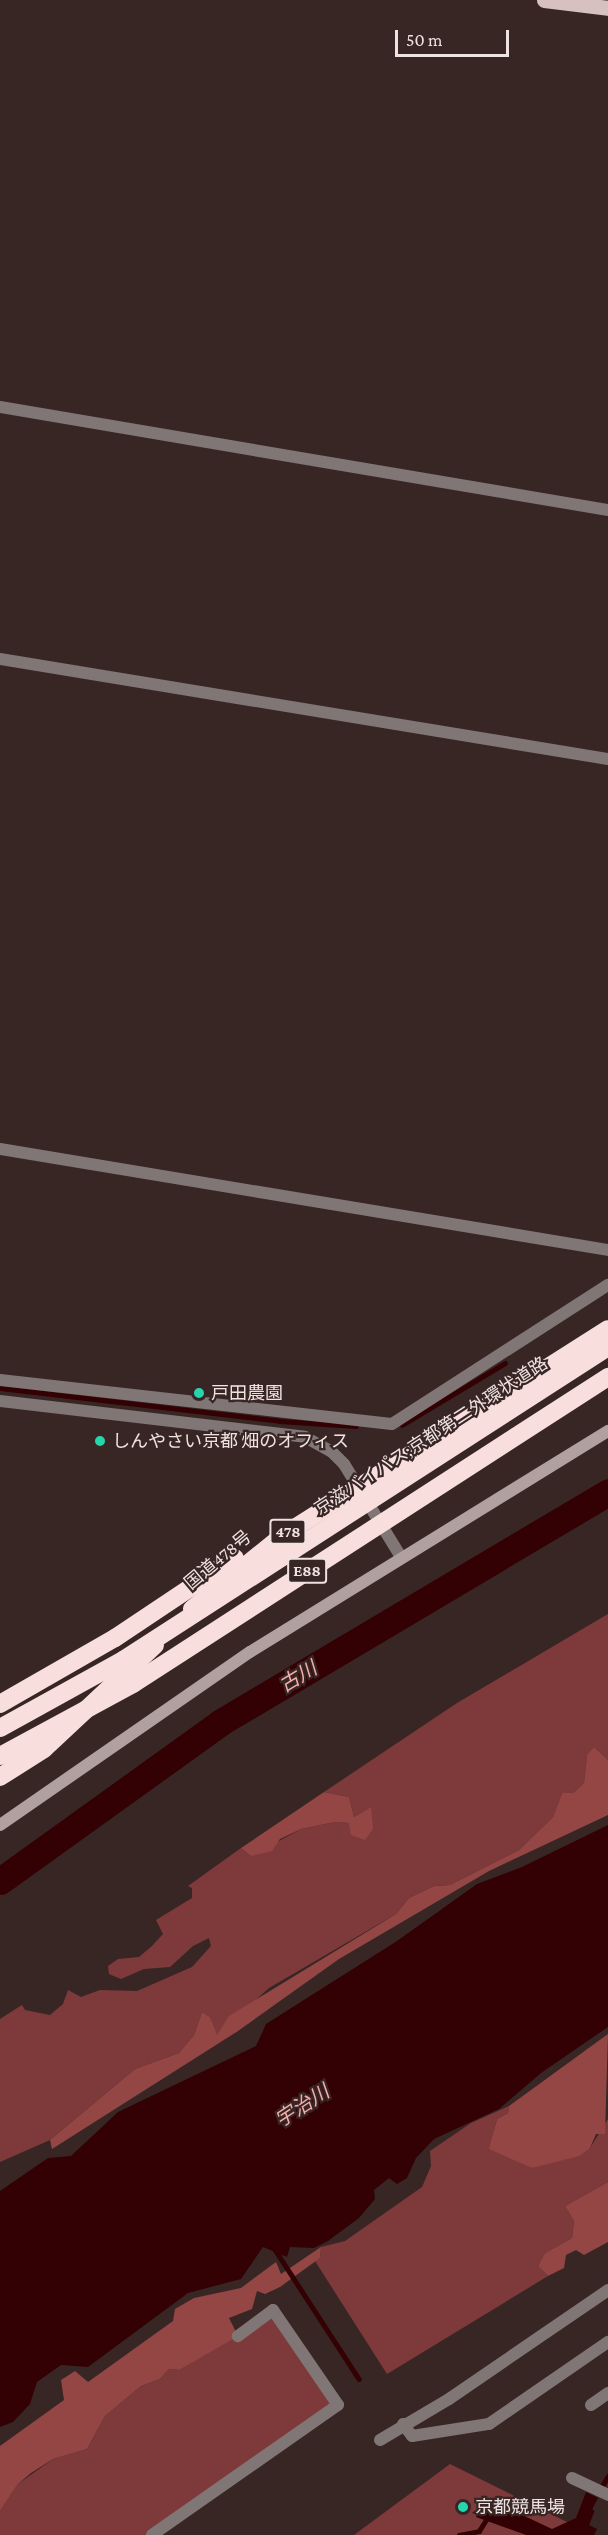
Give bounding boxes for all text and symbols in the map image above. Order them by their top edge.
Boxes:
scale bar [398,18,512,56]
text: 50 m [406,30,443,50]
street label: 京滋バイパス;京都第二外環状道路 [310,1352,552,1520]
place label: 戸田農園 [211,1382,283,1404]
marker: 戸田農園 [192,1386,206,1400]
place label: しんやさい京都 畑のオフィス [112,1430,349,1452]
marker: しんやさい京都 畑のオフィス [93,1434,107,1448]
road number: 478 [268,1519,308,1545]
street label: 国道478号 [180,1526,256,1594]
road number: E88 [286,1558,328,1584]
water label: 古川 [275,1656,321,1698]
water label: 宇治川 [270,2080,334,2132]
place label: 京都競馬場 [475,2496,565,2518]
marker: 京都競馬場 [456,2500,470,2514]

